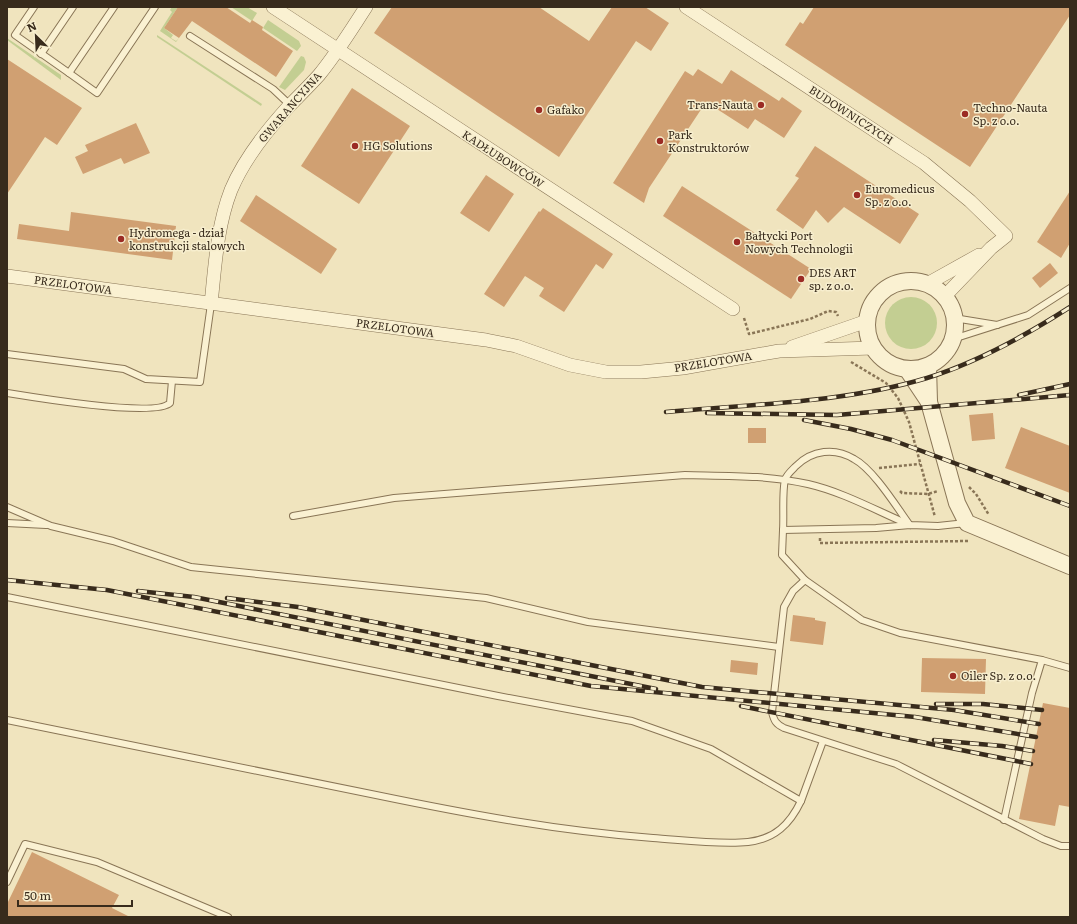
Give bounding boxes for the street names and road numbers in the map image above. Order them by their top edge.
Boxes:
street label: GWARANCYJNA [254,68,324,145]
street label: BUDOWNICZYCH [806,81,897,147]
street label: KADŁUBOWCÓW [459,126,548,191]
street label: PRZELOTOWA [33,271,113,297]
street label: PRZELOTOWA [355,314,435,340]
street label: PRZELOTOWA [673,347,753,375]

